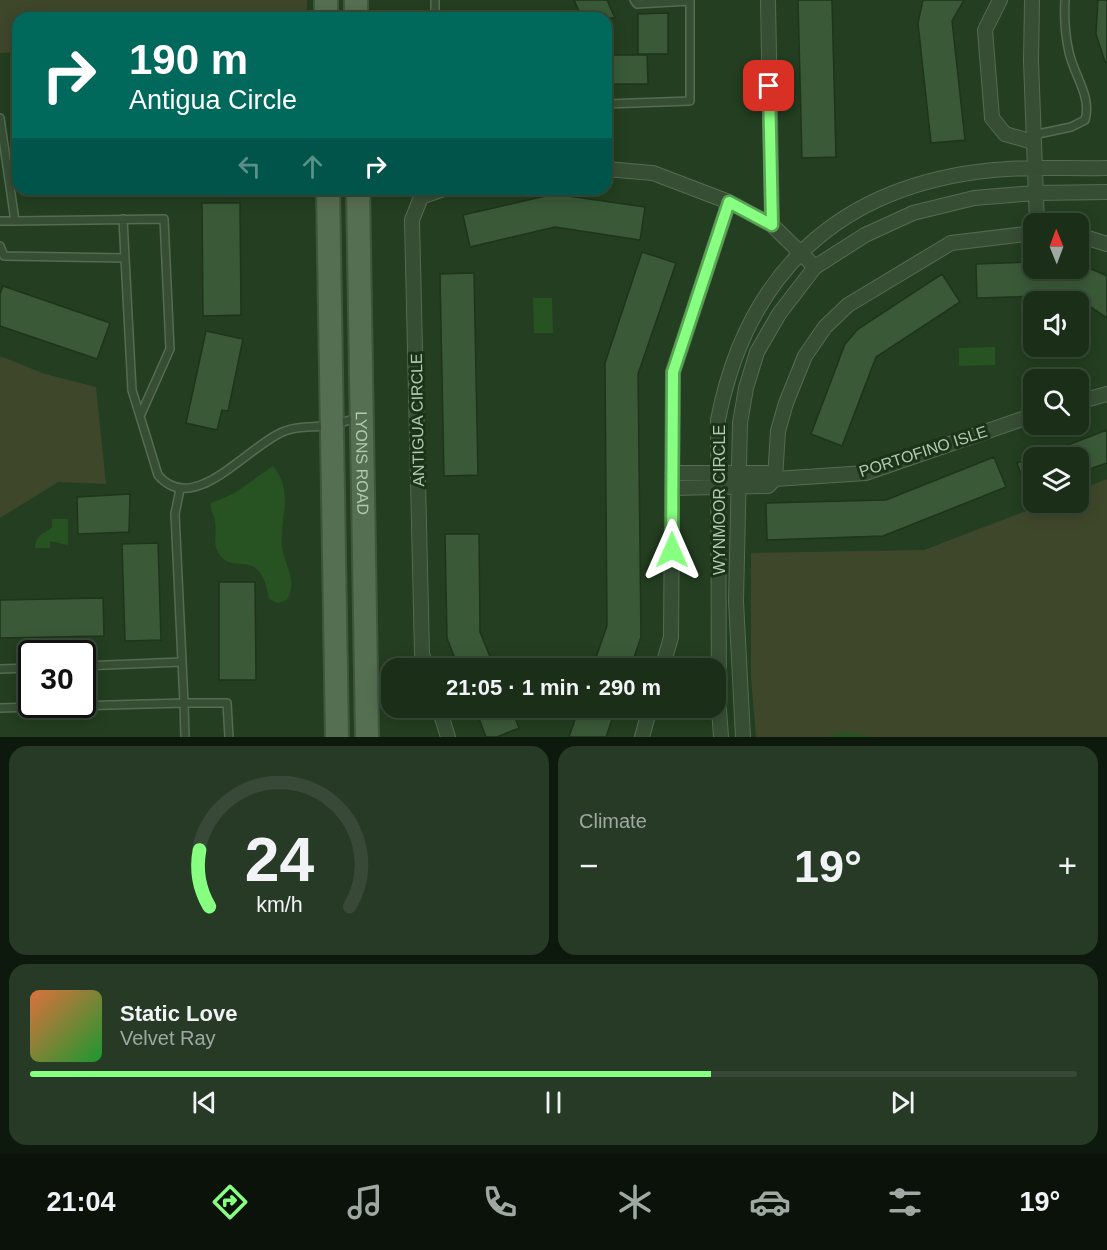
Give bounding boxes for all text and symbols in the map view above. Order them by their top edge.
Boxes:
icon: right [30,36,108,114]
text: 190 m [129,36,248,83]
pin [743,60,794,111]
icon: arrive [752,69,785,102]
text: Antigua Circle [129,85,297,115]
icon: left [233,150,266,183]
icon: ahead [296,150,329,183]
icon: right [359,150,392,183]
north arrow [1023,213,1089,279]
map controls [1023,213,1089,513]
button: sound [1023,291,1089,357]
street label: ANTIGUA CIRCLE [408,353,427,487]
button: search [1023,369,1089,435]
street label: LYONS ROAD [353,411,371,515]
street label: PORTOFINO ISLE [857,423,989,480]
street label: WYNMOOR CIRCLE [711,425,728,575]
button: layers [1023,447,1089,513]
position arrow [640,518,704,582]
speed limit sign: 30 [18,640,96,718]
text: 21:05 · 1 min · 290 m [446,675,661,700]
text: Climate [579,810,647,832]
text: 24 [244,825,314,894]
text: 19° [794,841,862,892]
text: − [579,847,598,884]
text: + [1058,847,1077,884]
text: km/h [256,894,302,918]
text: Static Love [120,1001,237,1026]
text: Velvet Ray [120,1027,216,1049]
icon: previous [188,1086,221,1119]
icon: pause [537,1086,570,1119]
icon: next [886,1086,919,1119]
icon: directions [209,1181,251,1223]
icon: music [344,1181,386,1223]
icon: phone [479,1181,521,1223]
icon: climate [614,1181,656,1223]
icon: car [749,1181,791,1223]
icon: filters [884,1181,926,1223]
text: 21:04 [47,1187,116,1217]
text: 19° [1020,1187,1060,1217]

